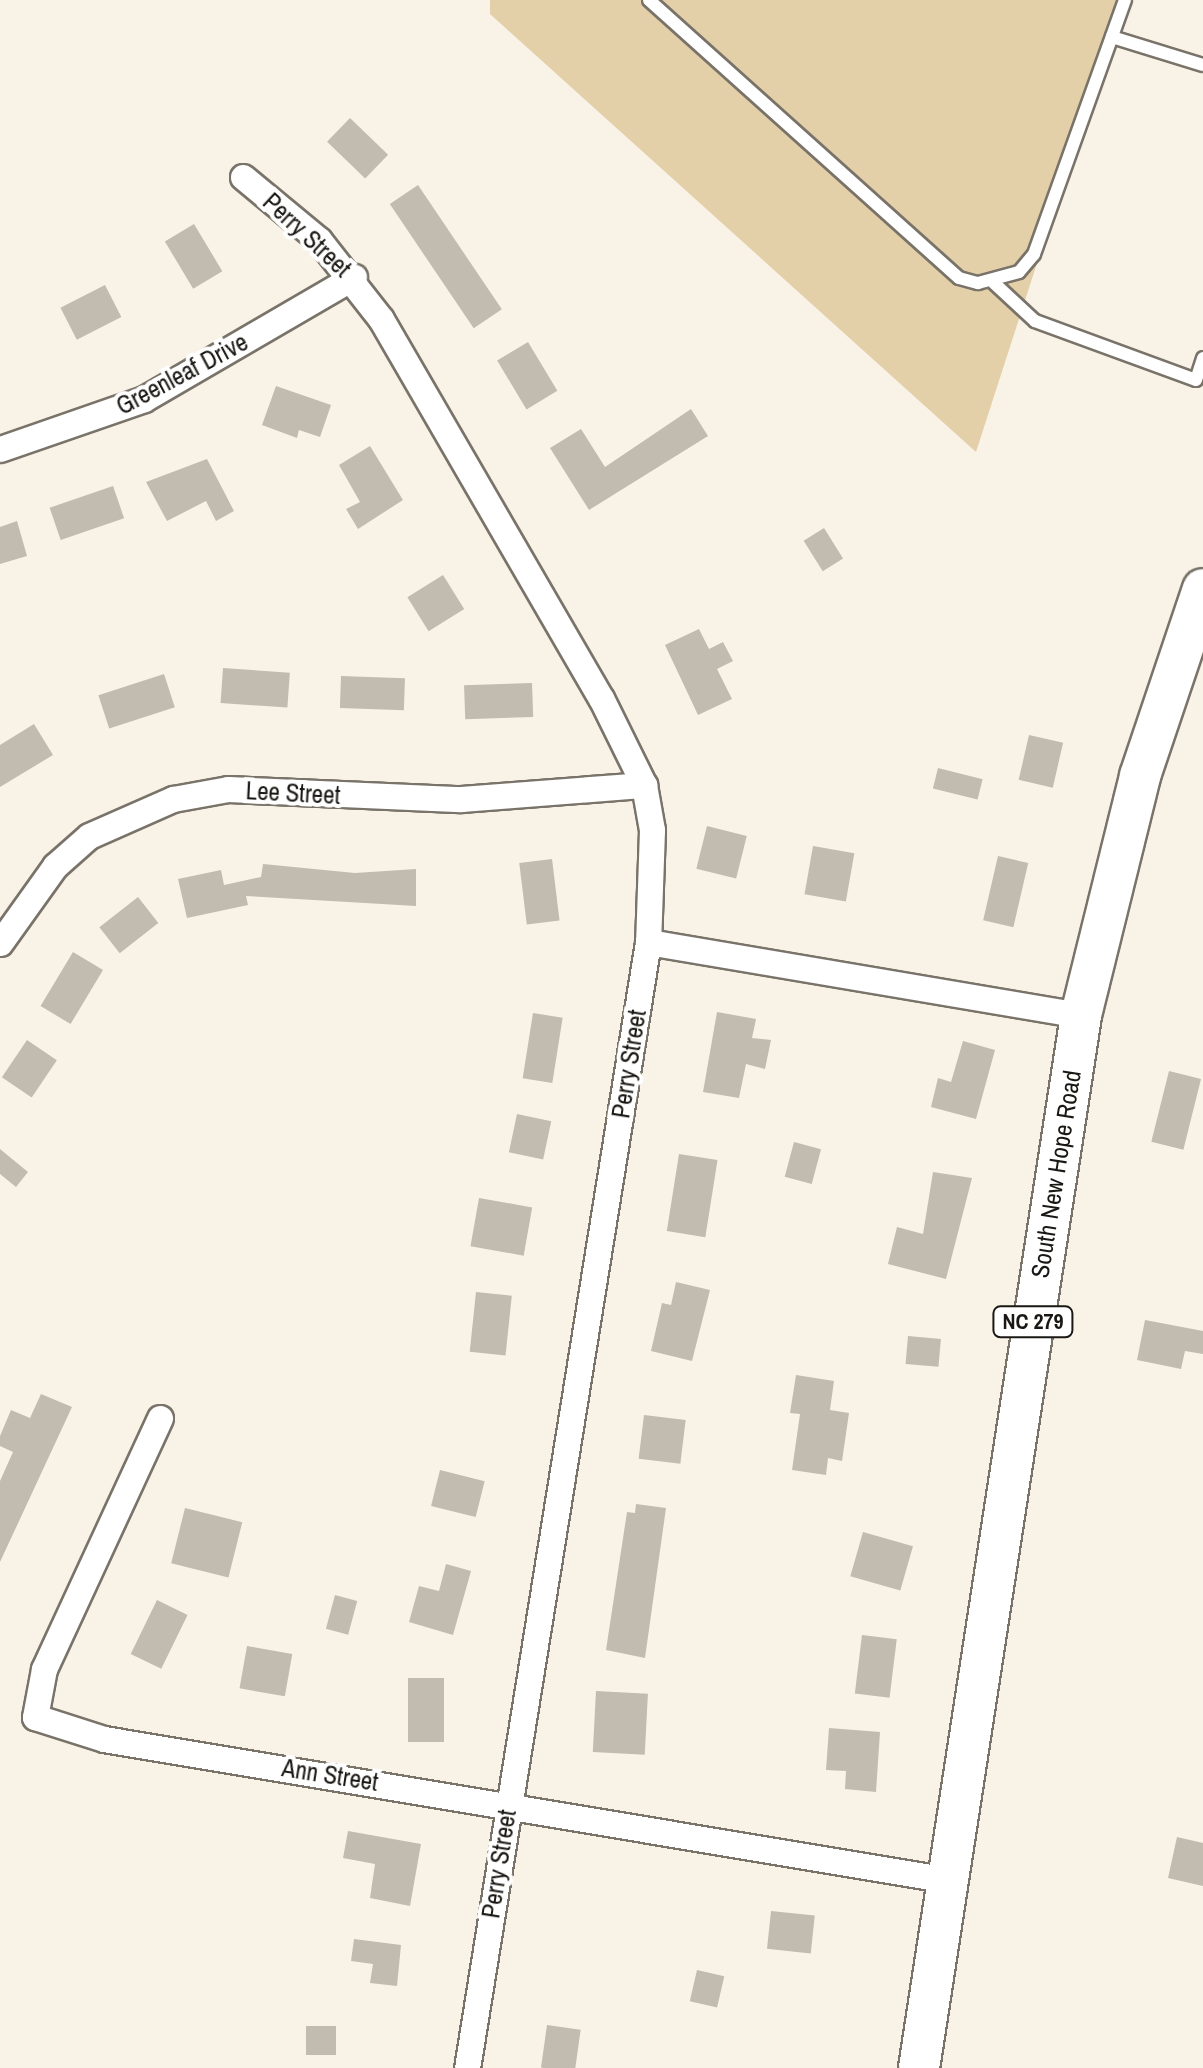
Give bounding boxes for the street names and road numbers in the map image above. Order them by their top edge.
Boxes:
street label: Perry Street [257,187,357,283]
street label: Greenleaf Drive [111,327,253,421]
street label: Lee Street [245,776,341,810]
street label: Perry Street [606,1008,652,1120]
street label: South New Hope Road [1025,1068,1087,1280]
road number: NC 279 [990,1305,1076,1339]
street label: Ann Street [280,1753,380,1797]
street label: Perry Street [476,1808,522,1920]

